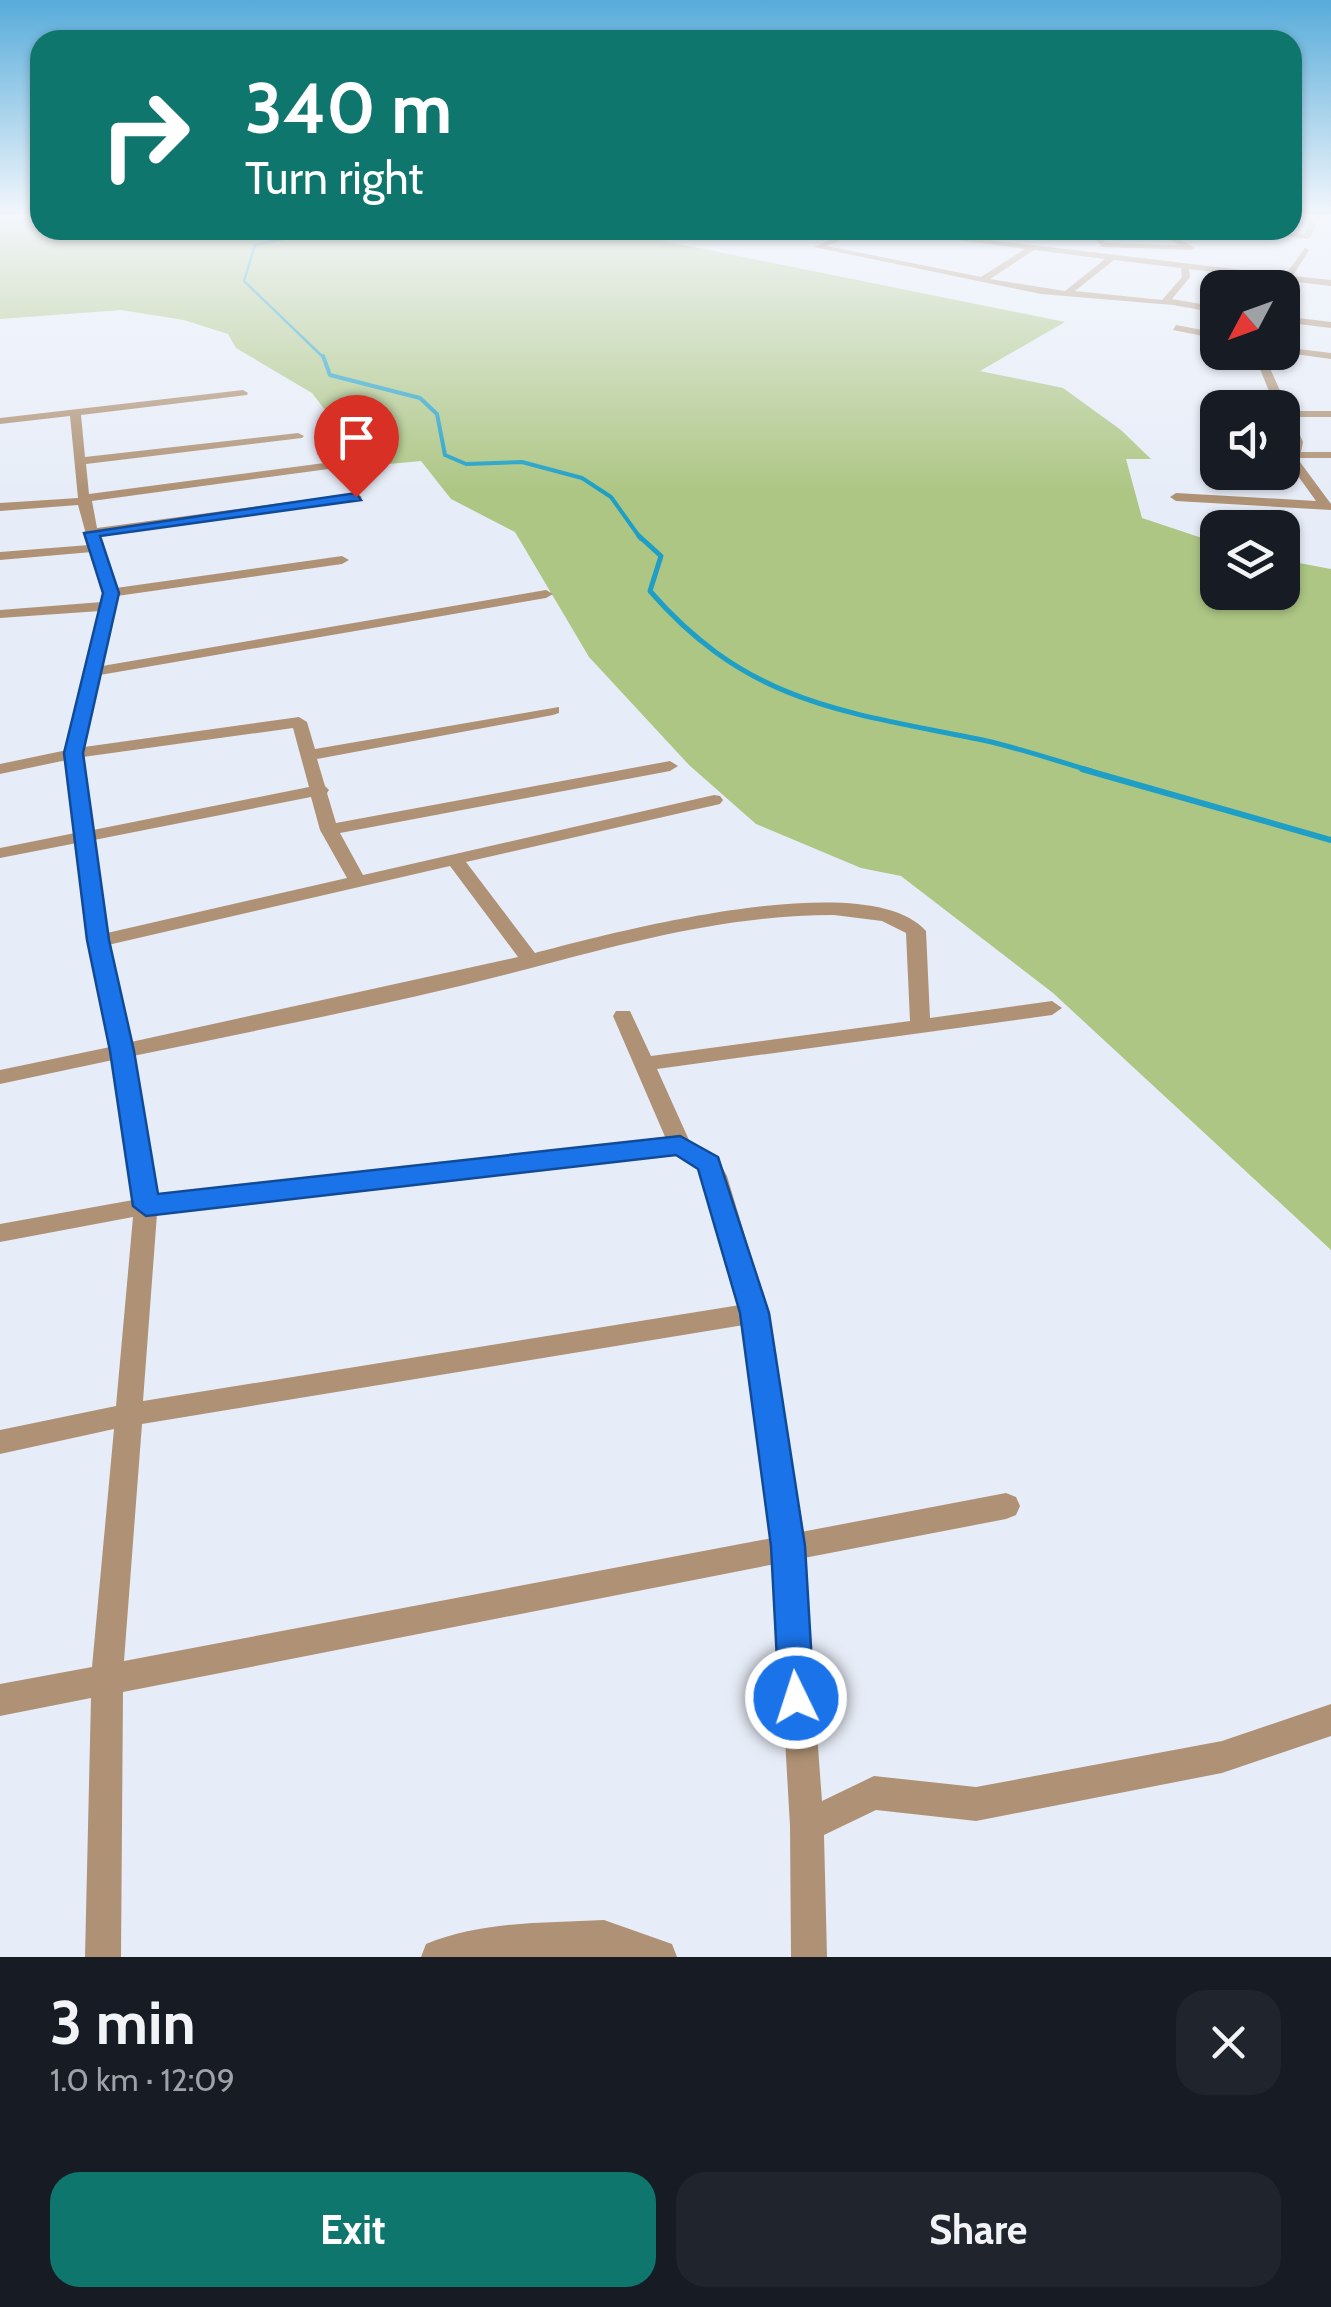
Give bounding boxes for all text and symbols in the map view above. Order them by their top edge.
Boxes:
text: 340 m [245,65,452,151]
icon: right [80,70,210,200]
text: Turn right [245,151,424,205]
north arrow [1200,270,1300,370]
map controls [1200,270,1300,610]
button: sound [1200,390,1300,490]
pin [314,395,399,498]
icon: arrive [329,410,384,465]
button: layers [1200,510,1300,610]
position arrow [744,1646,848,1750]
text: 3 min [50,1986,196,2059]
button: close [1176,1990,1281,2095]
text: 1.0 km · 12:09 [50,2060,235,2099]
button: Exit [50,2172,656,2287]
button: Share [676,2172,1281,2287]

